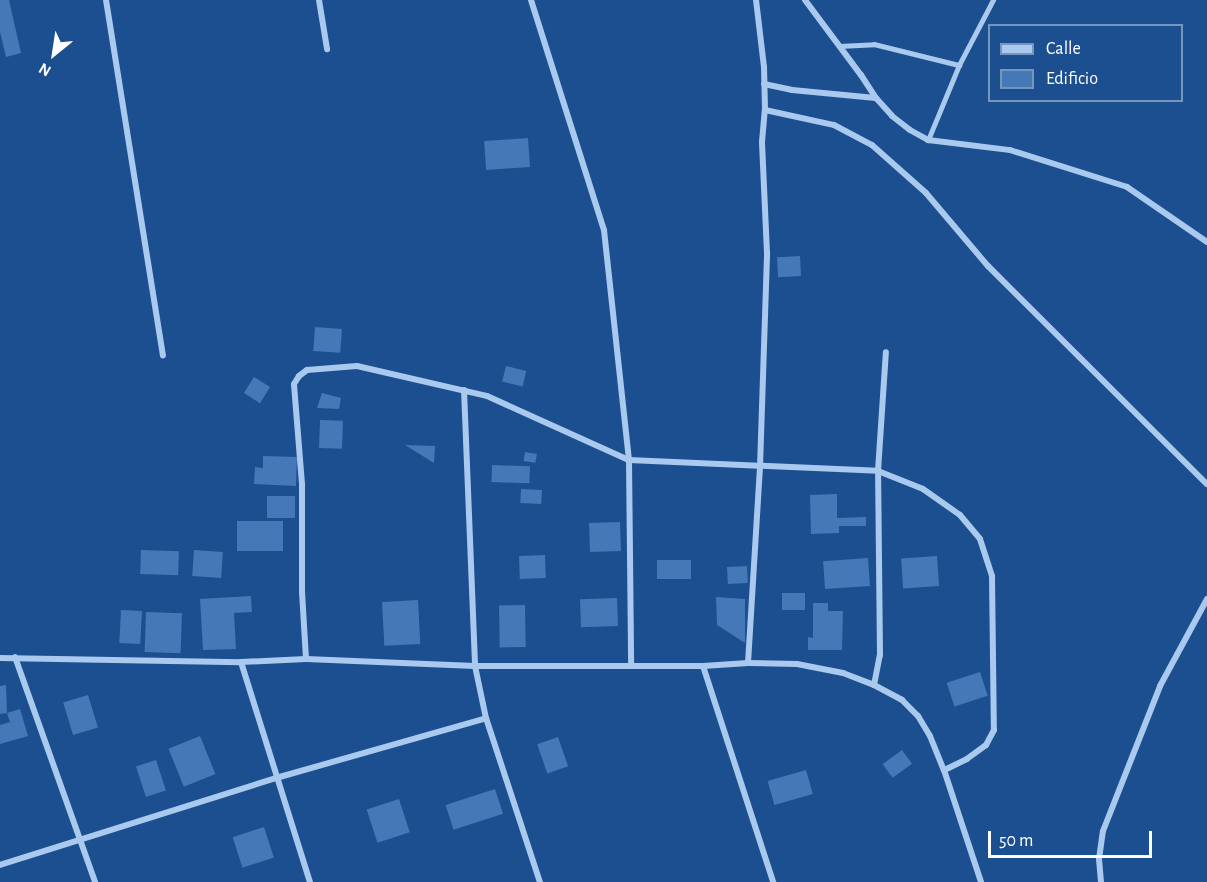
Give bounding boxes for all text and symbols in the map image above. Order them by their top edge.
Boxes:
north arrow [24,24,84,84]
legend [988,24,1183,102]
text: Calle [1046,40,1081,58]
text: N [36,60,54,79]
text: Edificio [1046,70,1098,88]
scale bar [991,819,1154,857]
text: 50 m [999,832,1033,850]

